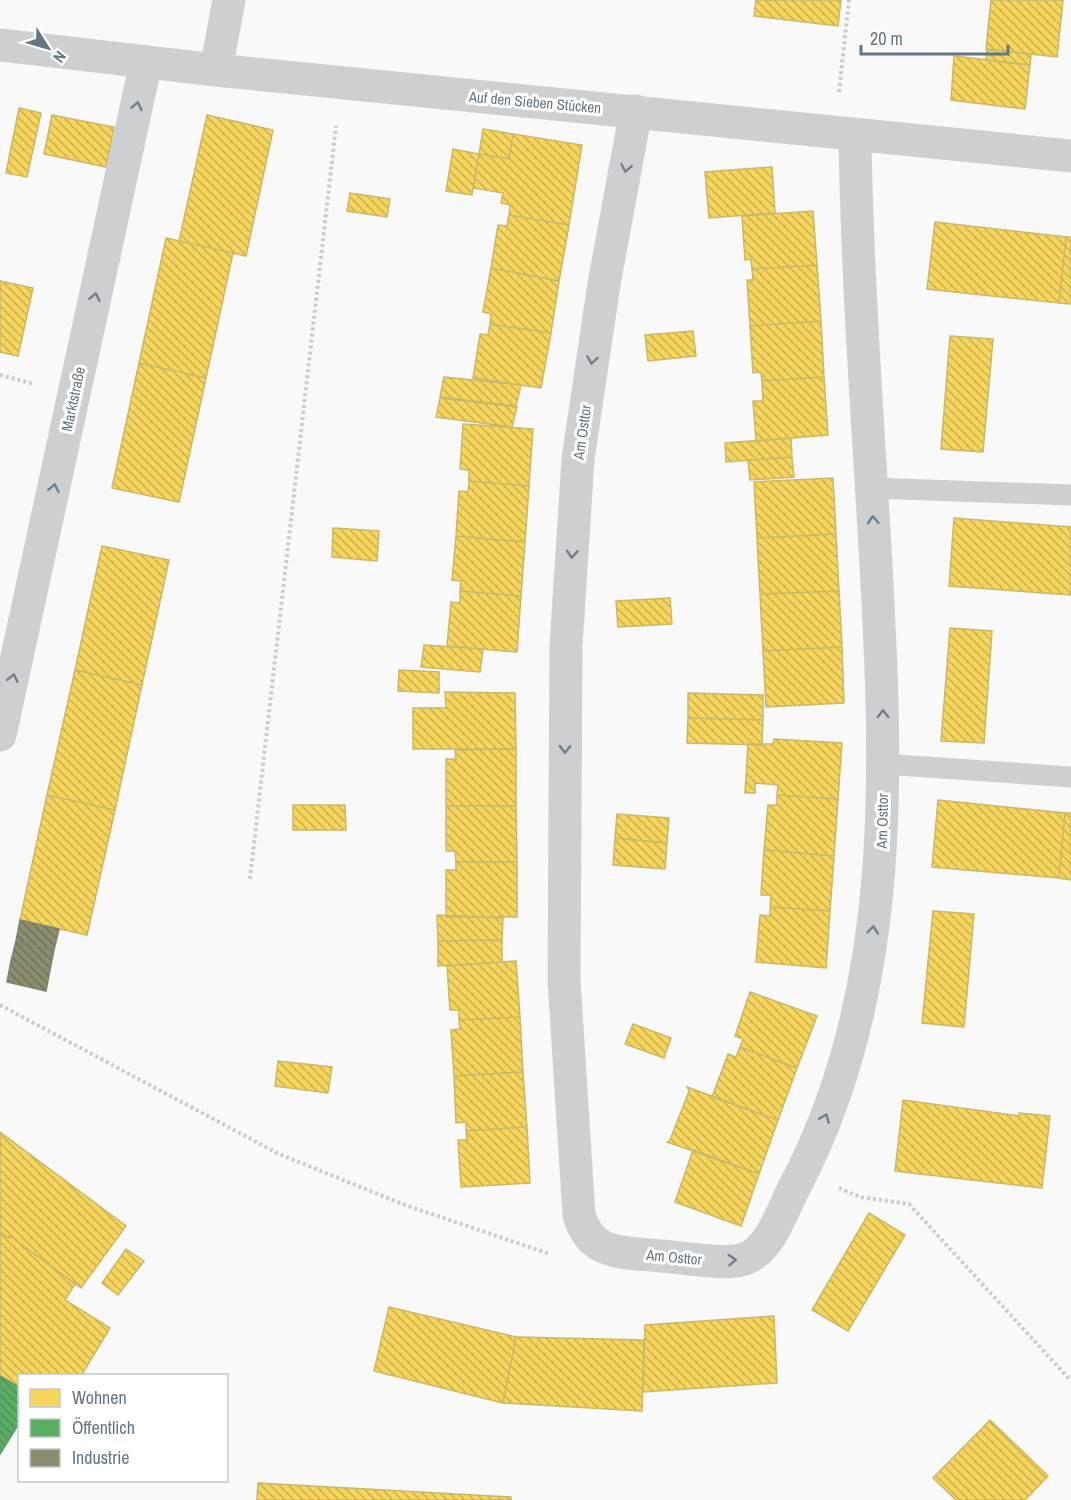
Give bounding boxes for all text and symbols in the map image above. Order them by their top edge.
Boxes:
north arrow [18,18,78,78]
scale bar [861,18,1008,56]
text: 20 m [870,26,903,51]
text: N [48,47,72,67]
street label: Auf den Sieben Stücken [467,86,602,118]
one-way arrow [130,102,143,112]
one-way arrow [620,163,633,173]
one-way arrow [88,292,101,302]
one-way arrow [587,356,599,365]
street label: Marktstraße [56,365,90,433]
street label: Am Osttor [568,403,596,462]
one-way arrow [47,483,60,493]
one-way arrow [867,515,880,524]
one-way arrow [565,550,578,559]
one-way arrow [6,674,19,684]
one-way arrow [877,710,889,719]
one-way arrow [559,744,571,753]
street label: Am Osttor [871,793,893,850]
one-way arrow [866,925,879,934]
one-way arrow [818,1114,830,1125]
street label: Am Osttor [645,1244,702,1270]
one-way arrow [728,1254,737,1267]
legend [18,1374,228,1482]
text: Wohnen [72,1385,127,1410]
text: Öffentlich [72,1415,135,1440]
text: Industrie [72,1445,129,1470]

